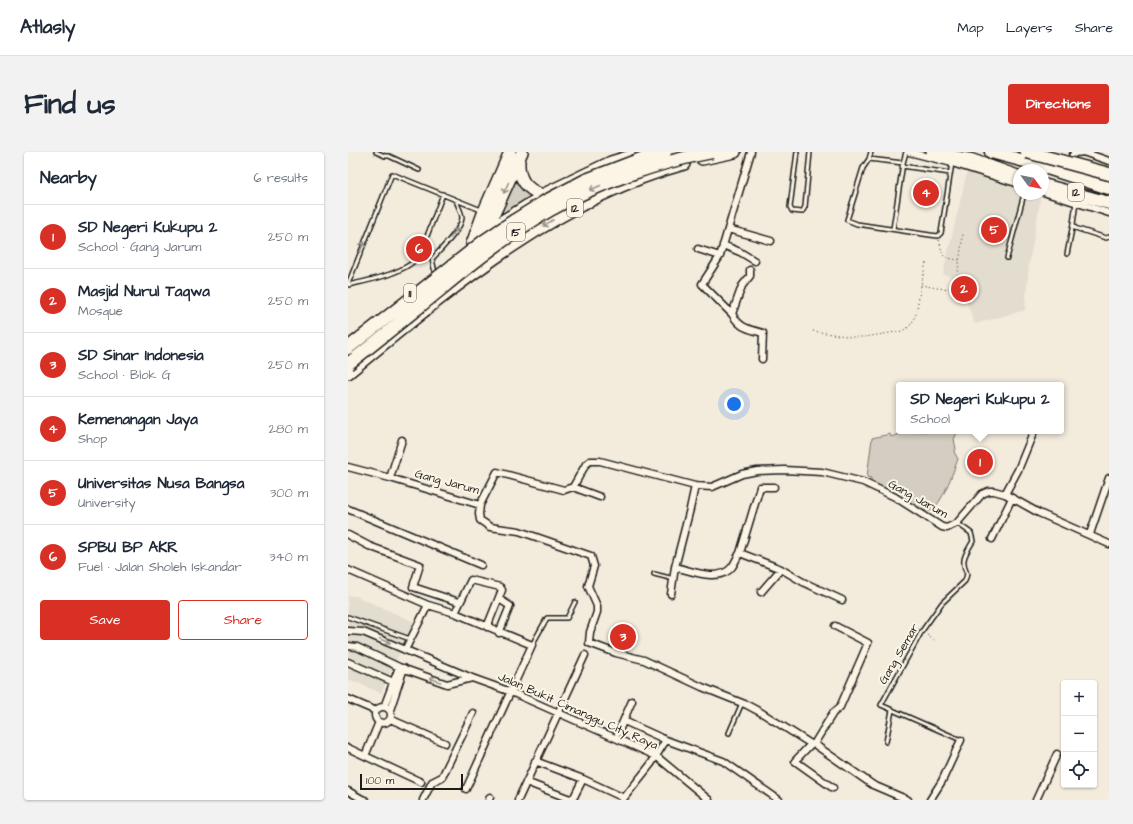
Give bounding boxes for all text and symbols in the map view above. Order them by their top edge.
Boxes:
text: Atlasly [20,14,75,41]
text: Map [957,18,984,38]
text: Layers [1006,18,1053,38]
text: Share [1075,18,1113,38]
button: Directions [1008,84,1109,124]
text: Find us [24,85,115,124]
north arrow [1013,164,1049,200]
text: Nearby [40,166,97,190]
text: 6 results [253,169,308,187]
pin: 4 [913,178,939,208]
one-way arrow [502,181,509,193]
road number: 12 [1068,183,1084,201]
one-way arrow [589,185,601,192]
road number: 12 [567,199,583,217]
pin: 5 [981,215,1007,245]
text: SD Negeri Kukupu 2 [78,217,217,238]
one-way arrow [542,220,554,228]
road number: 15 [507,223,525,241]
one-way arrow [450,227,458,238]
text: 1 [52,228,54,246]
text: 250 m [268,228,308,246]
pin: 6 [406,234,432,264]
text: School · Gang Jarum [78,238,201,256]
one-way arrow [359,242,367,254]
pin: 2 [951,274,977,304]
text: Masjid Nurul Taqwa [78,281,210,302]
road number: 11 [404,284,416,302]
text: 2 [49,292,57,310]
text: 250 m [268,292,308,310]
text: Mosque [78,302,123,320]
text: SD Sinar Indonesia [78,345,204,366]
text: 3 [50,356,56,374]
text: 250 m [268,356,308,374]
text: School · Blok G [78,366,171,384]
popup [896,382,1064,434]
text: SD Negeri Kukupu 2 [910,389,1050,410]
your location [724,394,744,414]
text: Kemenangan Jaya [78,409,198,430]
text: School [910,410,950,428]
text: 4 [49,420,57,438]
text: 280 m [269,420,308,438]
text: Shop [78,430,107,448]
pin: 1 [967,447,993,477]
street label: Gang Jarum [413,465,482,500]
text: Universitas Nusa Bangsa [78,473,244,494]
street label: Gang Jarum [885,476,952,524]
text: 5 [48,484,58,502]
text: 300 m [270,484,308,502]
text: University [78,494,136,512]
text: SPBU BP AKR [78,537,178,558]
text: 6 [49,548,57,566]
text: 340 m [269,548,308,566]
text: Fuel · Jalan Sholeh Iskandar [78,558,242,576]
button: Save [40,600,170,640]
button: Share [178,600,308,640]
street label: Gang Semar [875,620,924,688]
pin: 3 [610,622,636,652]
one-way arrow [379,638,391,645]
street label: Jalan Bukit Cimanggu City Raya [495,668,661,755]
one-way arrow [429,675,441,683]
map controls [1061,680,1097,788]
button: + [1061,680,1097,716]
button: − [1061,716,1097,752]
button: locate [1061,752,1097,788]
scale bar [360,772,463,791]
text: 100 m [366,773,394,788]

